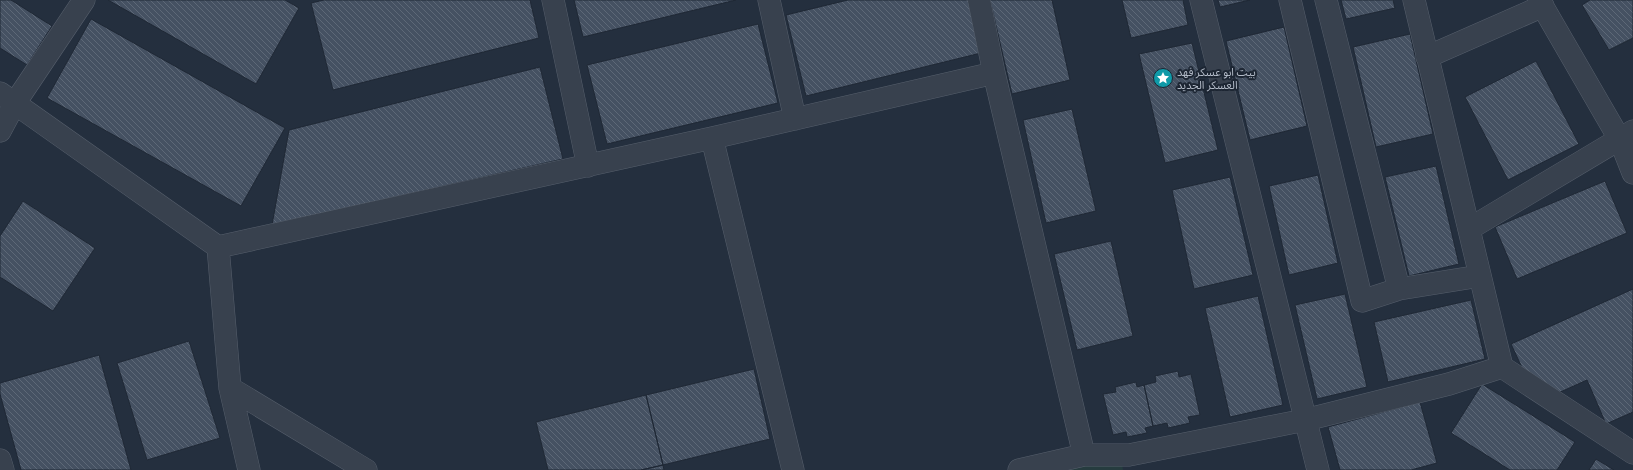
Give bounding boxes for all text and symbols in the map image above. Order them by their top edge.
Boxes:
place label: بيت ابو عسكر فهد العسكر الجديد [1177,66,1256,92]
place icon: بيت ابو عسكر فهد العسكر الجديد [1152,67,1174,89]

